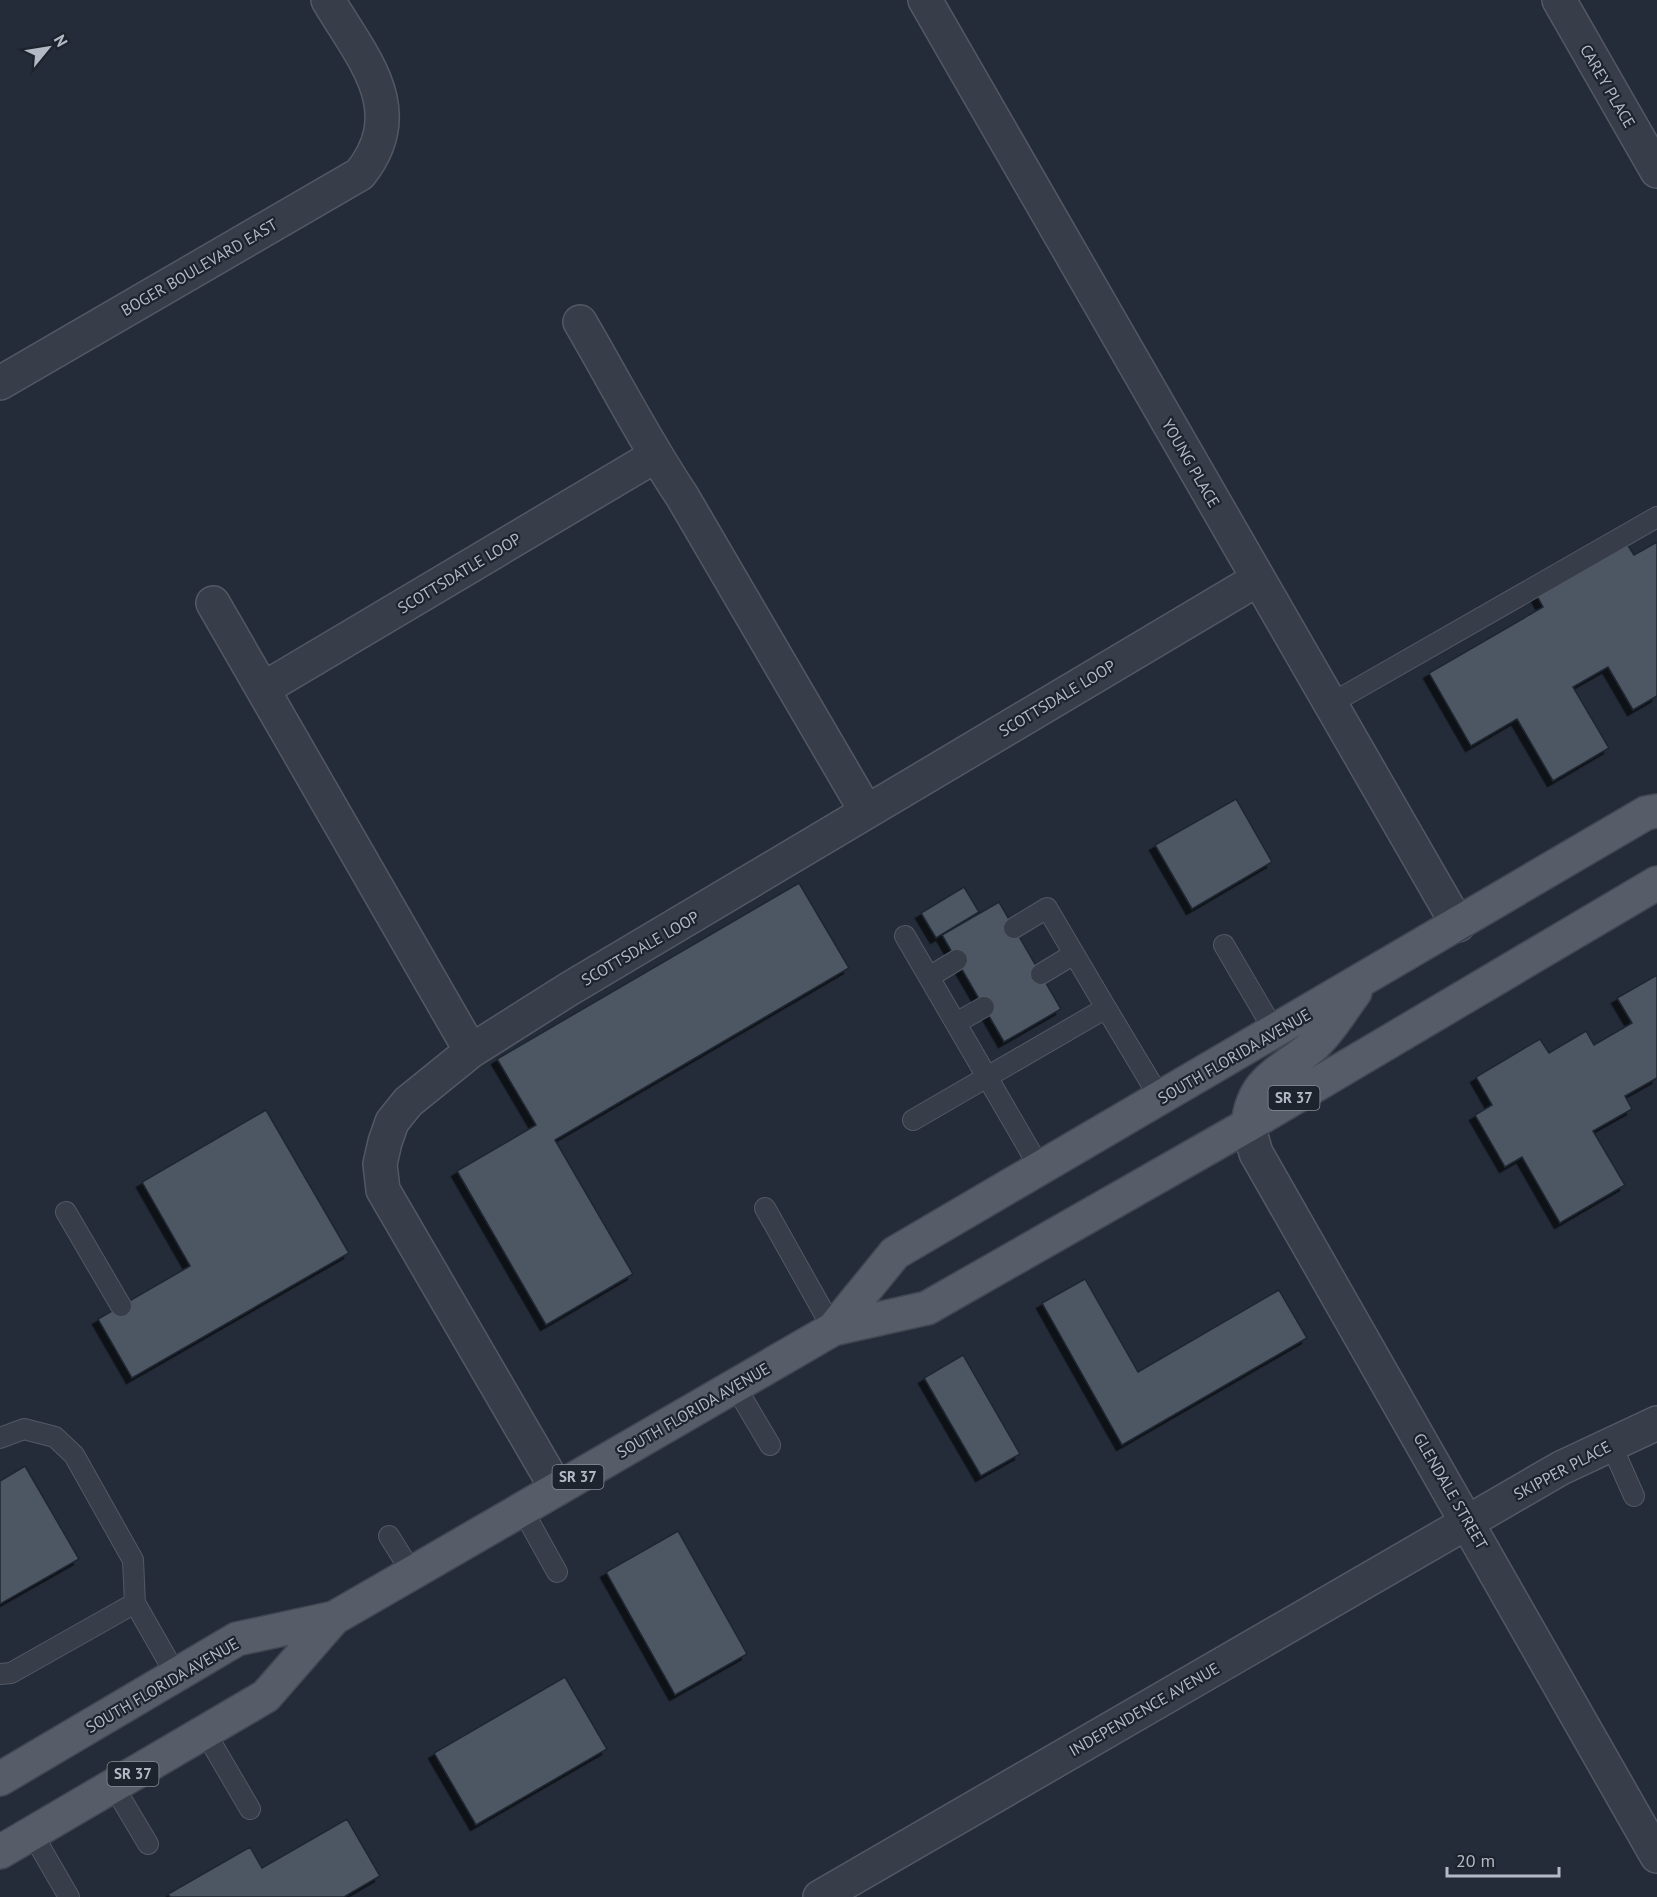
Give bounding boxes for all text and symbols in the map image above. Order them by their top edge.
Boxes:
north arrow [18,18,78,78]
text: N [50,31,72,50]
street label: CAREY PLACE [1576,41,1640,131]
street label: BOGER BOULEVARD EAST [117,214,281,320]
street label: YOUNG PLACE [1158,415,1224,511]
street label: SCOTTSDATLE LOOP [394,528,524,618]
street label: SCOTTSDALE LOOP [995,655,1119,741]
street label: SCOTTSDALE LOOP [578,906,702,990]
street label: SOUTH FLORIDA AVENUE [1154,1004,1314,1108]
road number: SR 37 [1268,1086,1320,1110]
street label: SOUTH FLORIDA AVENUE [613,1358,773,1462]
street label: GLENDALE STREET [1410,1429,1492,1553]
street label: SKIPPER PLACE [1510,1436,1614,1504]
road number: SR 37 [552,1465,604,1489]
street label: SOUTH FLORIDA AVENUE [82,1633,242,1737]
street label: INDEPENDENCE AVENUE [1065,1658,1223,1760]
road number: SR 37 [108,1762,158,1786]
scale bar [1447,1840,1560,1878]
text: 20 m [1456,1849,1495,1872]

